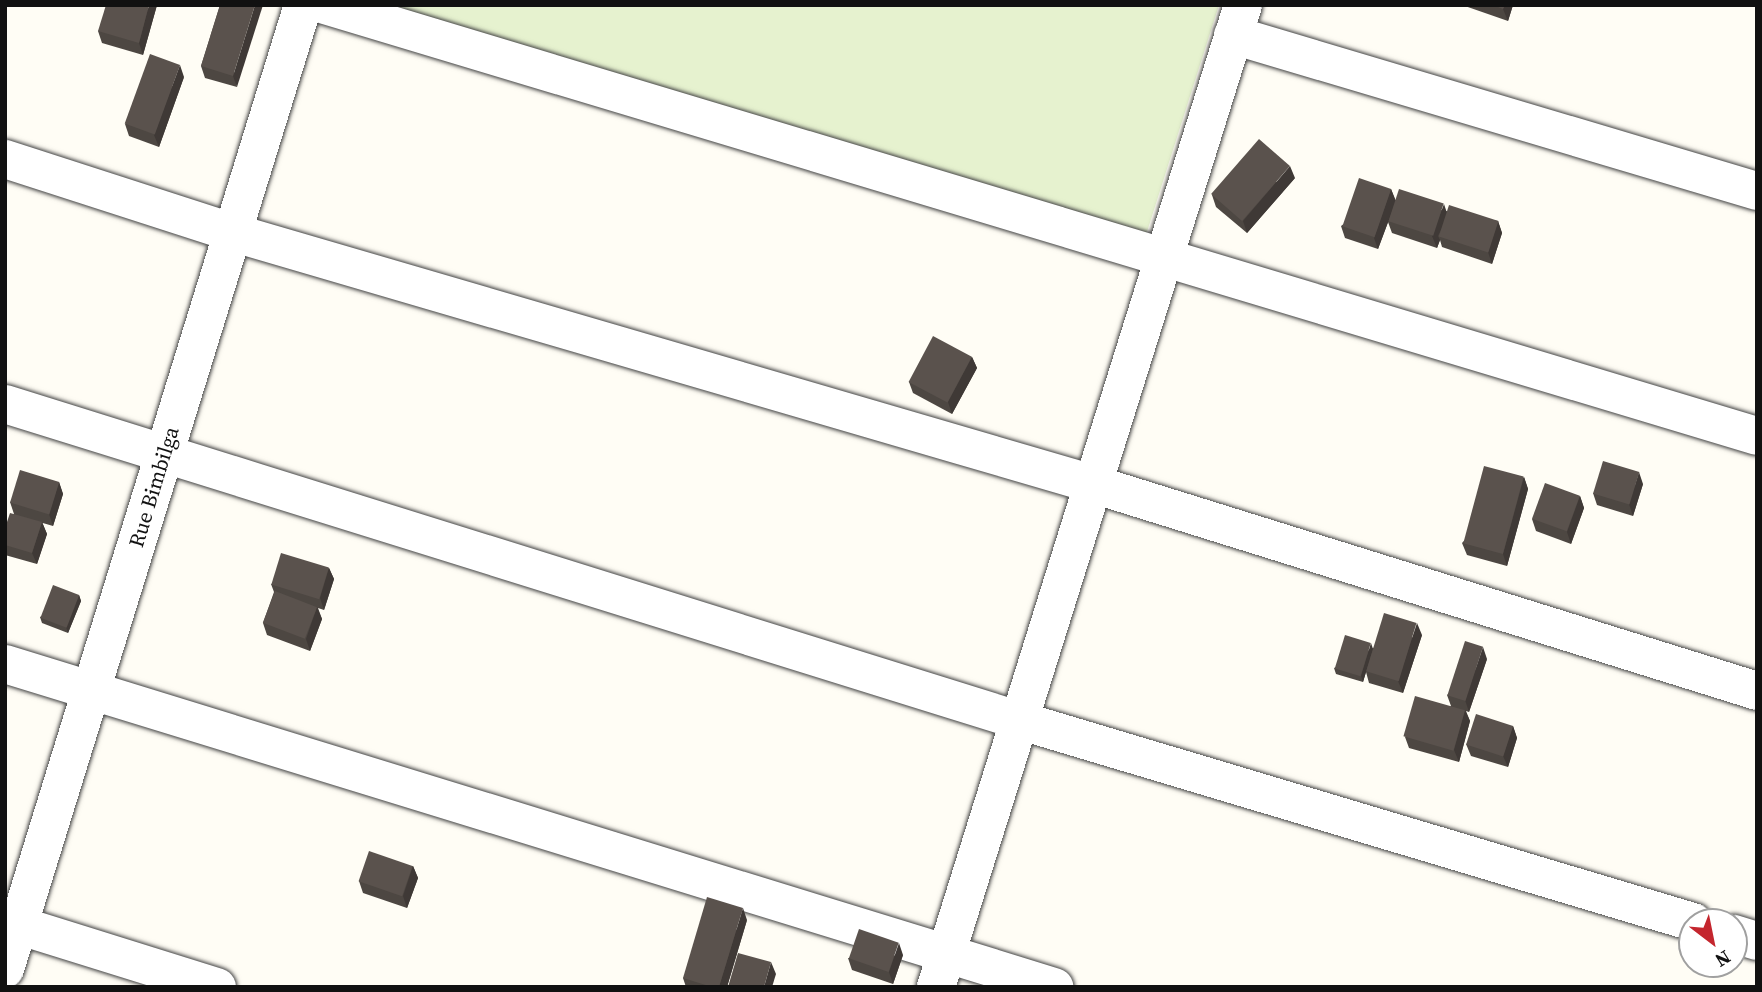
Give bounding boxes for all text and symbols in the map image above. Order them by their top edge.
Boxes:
street label: Rue Bimbilga [124,424,184,550]
north arrow [1678,908,1748,978]
text: N [1710,944,1736,974]

